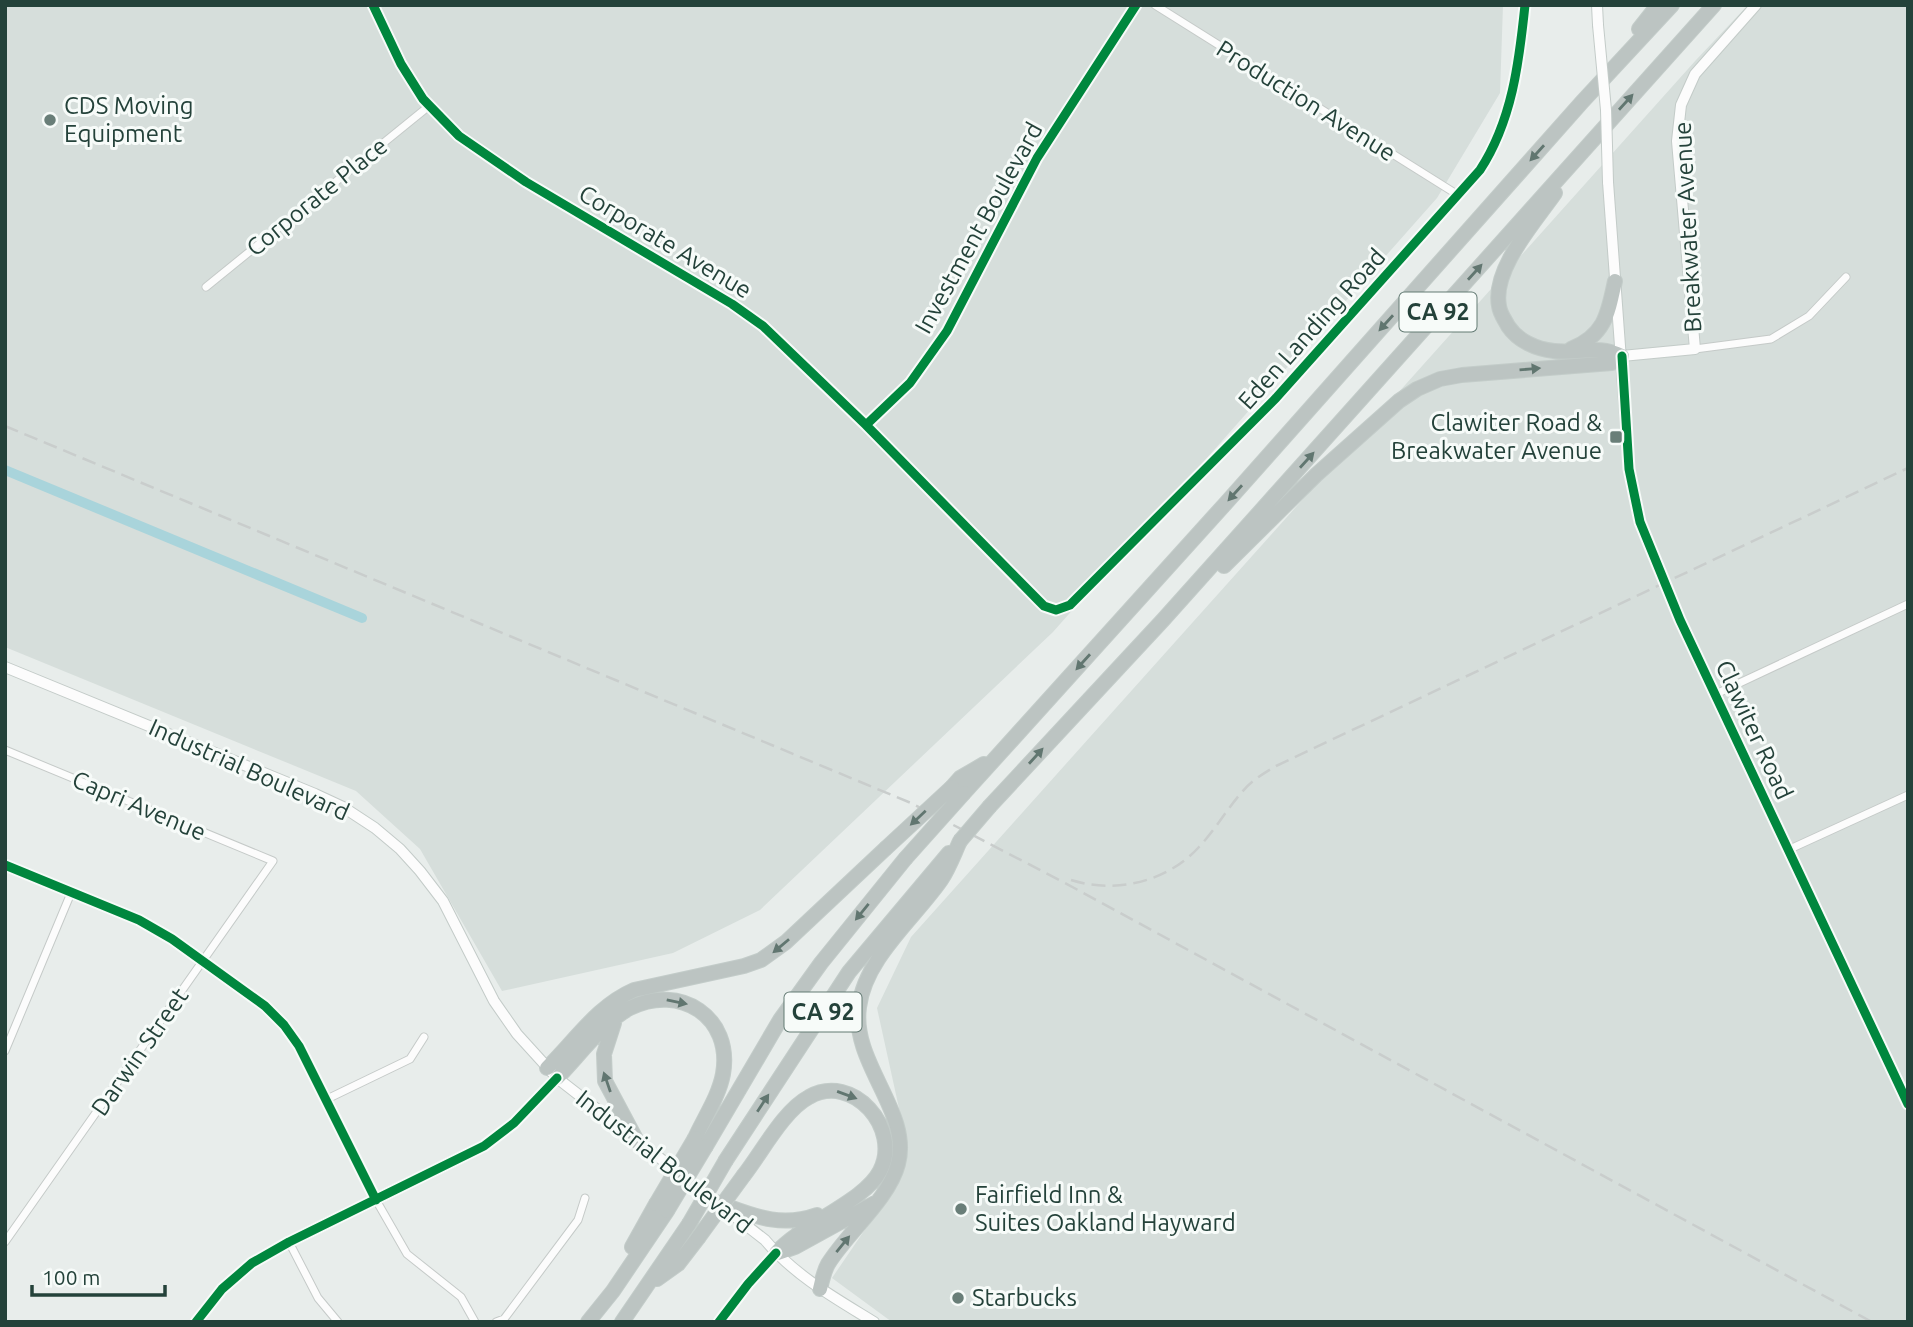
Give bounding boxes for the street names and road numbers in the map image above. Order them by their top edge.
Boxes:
street label: Production Avenue [1212,35,1401,167]
street label: Investment Boulevard [909,118,1048,338]
street label: Breakwater Avenue [1668,121,1707,333]
street label: Corporate Place [241,132,392,261]
street label: Corporate Avenue [574,179,756,304]
street label: Eden Landing Road [1233,243,1391,414]
road number: CA 92 [1400,292,1476,332]
street label: Clawiter Road [1710,656,1798,804]
street label: Industrial Boulevard [145,713,353,826]
street label: Capri Avenue [68,765,210,846]
street label: Darwin Street [86,982,194,1121]
road number: CA 92 [784,993,862,1032]
street label: Industrial Boulevard [571,1084,758,1239]

